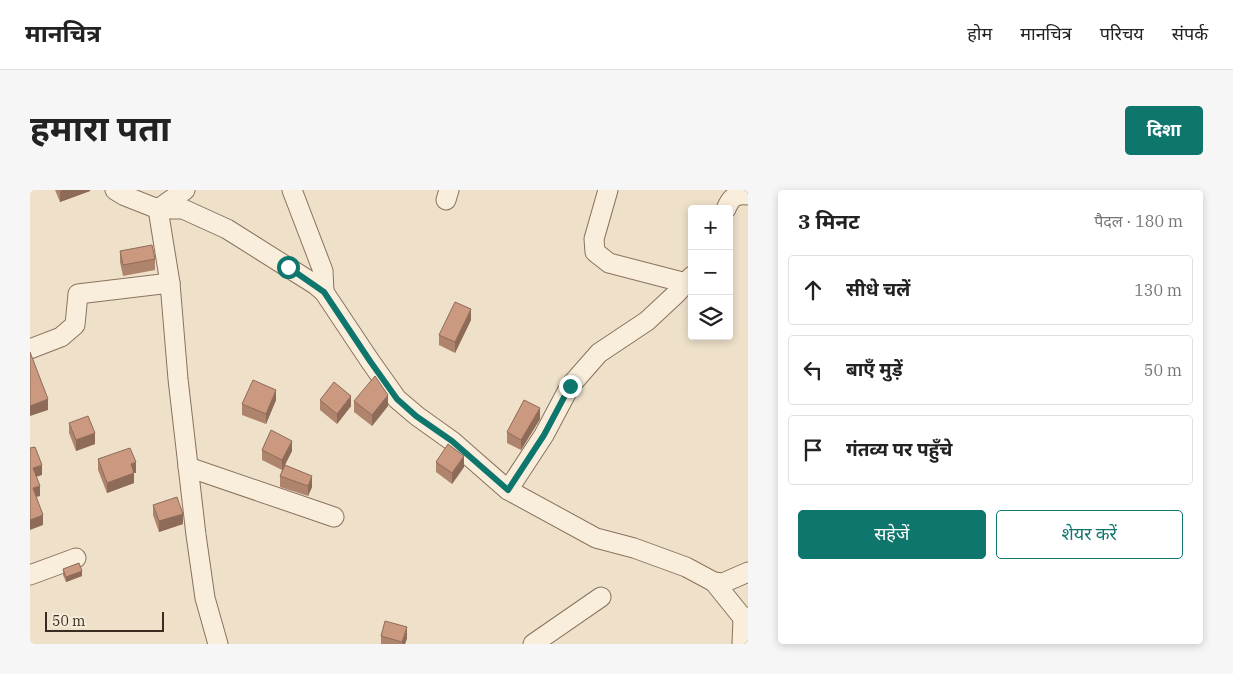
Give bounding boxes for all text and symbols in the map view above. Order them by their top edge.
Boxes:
text: मानचित्र [25,17,101,49]
text: होम [967,22,992,45]
text: मानचित्र [1020,22,1072,45]
text: परिचय [1100,22,1144,45]
text: संपर्क [1172,22,1208,45]
text: हमारा पता [30,105,170,151]
button: दिशा [1125,106,1203,155]
map controls [688,205,733,340]
button: + [688,205,733,250]
text: 3 मिनट [798,207,860,235]
text: पैदल · 180 m [1094,211,1183,231]
button: − [688,250,733,295]
route start [277,256,300,279]
icon: ahead [799,276,827,304]
text: सीधे चलें [846,277,910,301]
text: 130 m [1134,280,1182,300]
button: layers [688,295,733,340]
icon: left [799,356,827,384]
text: बाएँ मुड़ें [846,357,903,381]
text: 50 m [1144,360,1182,380]
route end [559,375,582,398]
icon: arrive [799,436,827,464]
text: गंतव्य पर पहुँचे [846,437,953,461]
button: सहेजें [798,510,986,559]
button: शेयर करें [996,510,1183,559]
scale bar [45,609,164,632]
text: 50 m [52,612,85,630]

